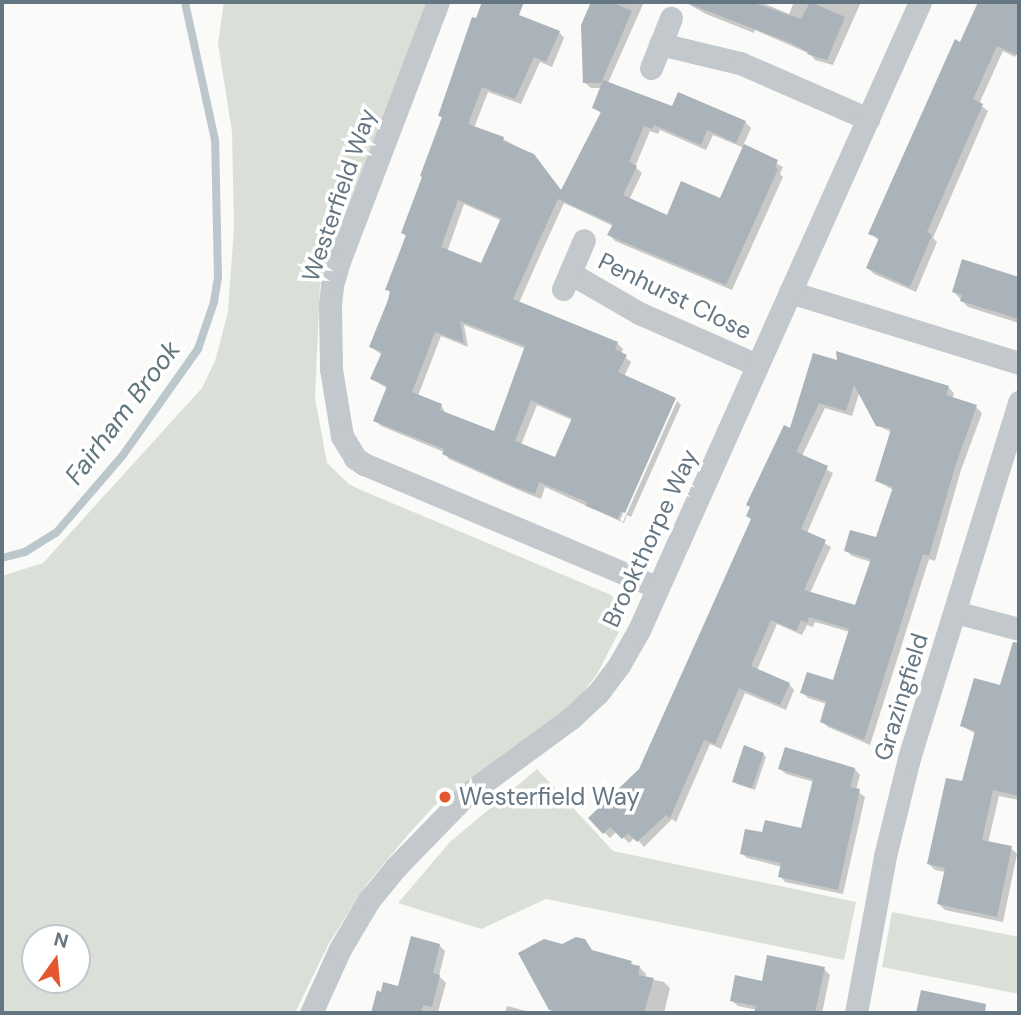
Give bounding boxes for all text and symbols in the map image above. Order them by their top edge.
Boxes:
street label: Westerfield Way [296,105,382,285]
street label: Penhurst Close [594,246,756,346]
water label: Fairham Brook [59,335,187,491]
street label: Brookthorpe Way [596,444,704,632]
street label: Grazingfield [868,630,934,764]
place label: Westerfield Way [459,783,640,811]
marker: Westerfield Way [437,789,453,805]
north arrow [21,924,91,994]
text: N [51,926,71,954]

